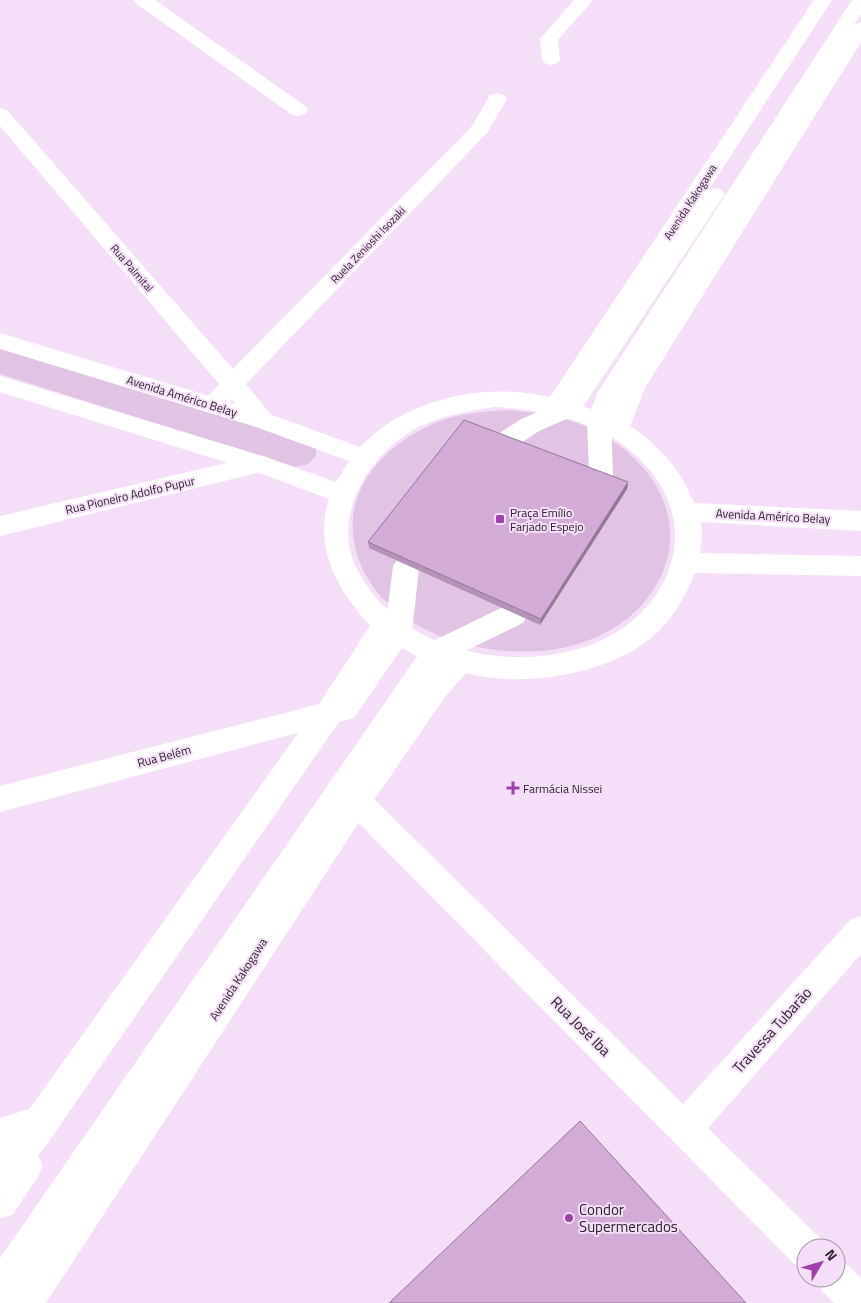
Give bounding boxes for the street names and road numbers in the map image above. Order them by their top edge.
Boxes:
street label: Avenida Kakogawa [660,161,721,243]
street label: Ruela Zenioshi Isozaki [327,203,409,287]
street label: Rua Palmital [107,241,157,295]
street label: Avenida Américo Belay [124,370,240,422]
street label: Rua Pioneiro Adolfo Pupur [63,471,197,519]
street label: Avenida Américo Belay [715,504,831,529]
street label: Rua Belém [135,740,193,772]
street label: Avenida Kakogawa [204,934,272,1024]
street label: Travessa Tubarão [727,982,817,1078]
street label: Rua José Iba [546,991,617,1062]

